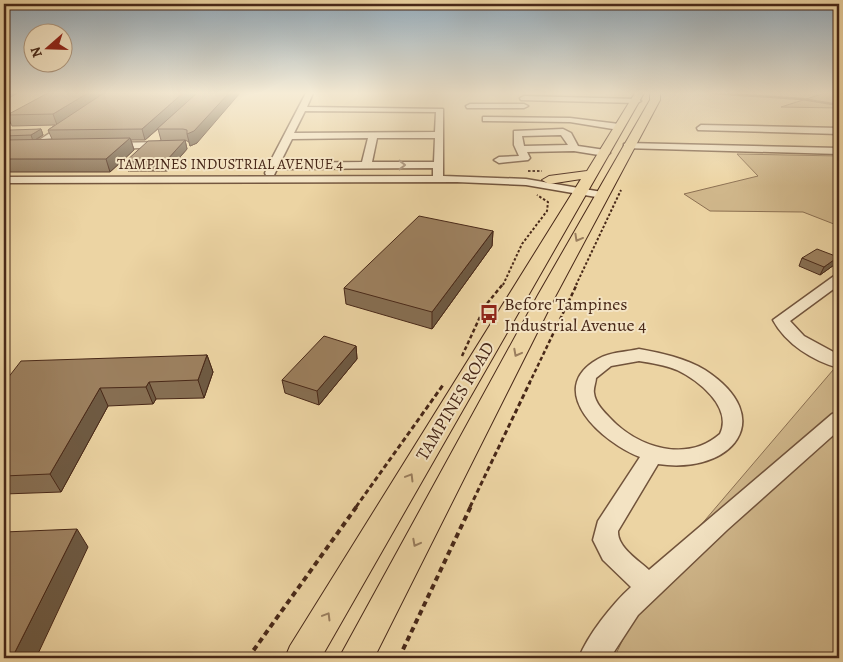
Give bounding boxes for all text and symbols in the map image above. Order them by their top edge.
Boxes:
north arrow [22,22,72,72]
text: N [26,44,47,60]
street label: TAMPINES INDUSTRIAL AVENUE 4 [117,154,343,174]
one-way arrow [398,160,406,170]
one-way arrow [575,232,585,241]
place label: Before Tampines Industrial Avenue 4 [504,292,646,337]
bus stop icon: Before Tampines Industrial Avenue 4 [478,303,500,325]
street label: TAMPINES ROAD [410,337,500,465]
one-way arrow [513,348,523,357]
one-way arrow [404,473,414,482]
one-way arrow [412,538,422,547]
one-way arrow [320,613,330,622]

